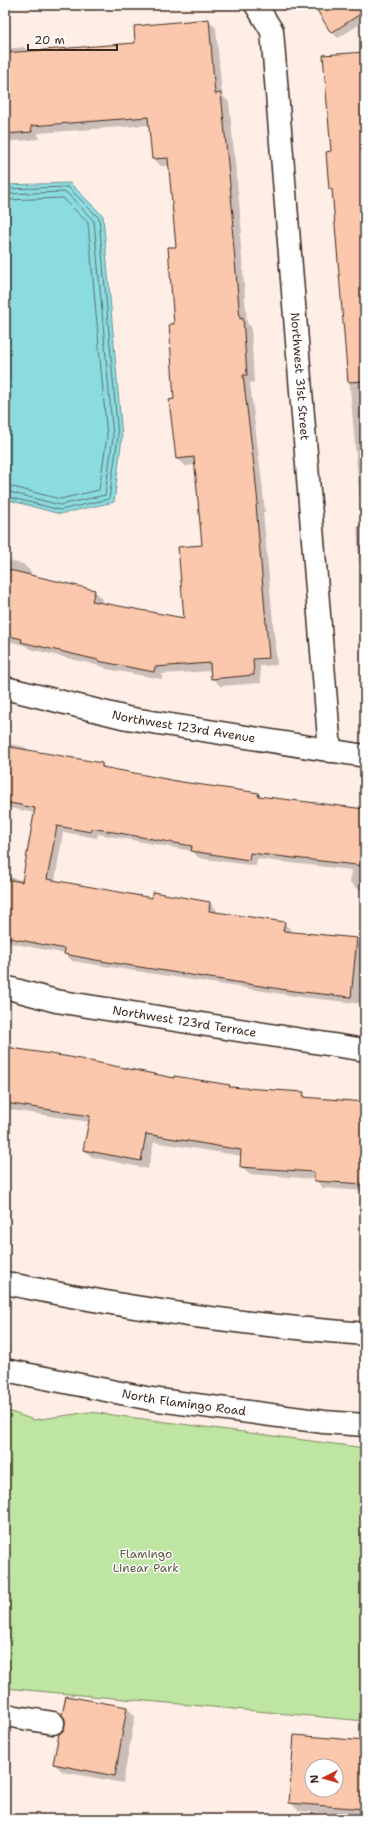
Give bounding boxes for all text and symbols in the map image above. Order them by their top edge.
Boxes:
scale bar [28,26,117,52]
text: 20 m [34,32,65,48]
street label: Northwest 31st Street [287,312,313,441]
street label: Northwest 123rd Avenue [110,707,257,746]
street label: Northwest 123rd Terrace [111,1002,258,1041]
street label: North Flamingo Road [121,1385,247,1420]
park label: Flamingo Linear Park [113,1546,179,1576]
north arrow [304,1758,344,1798]
text: N [307,1774,322,1784]

